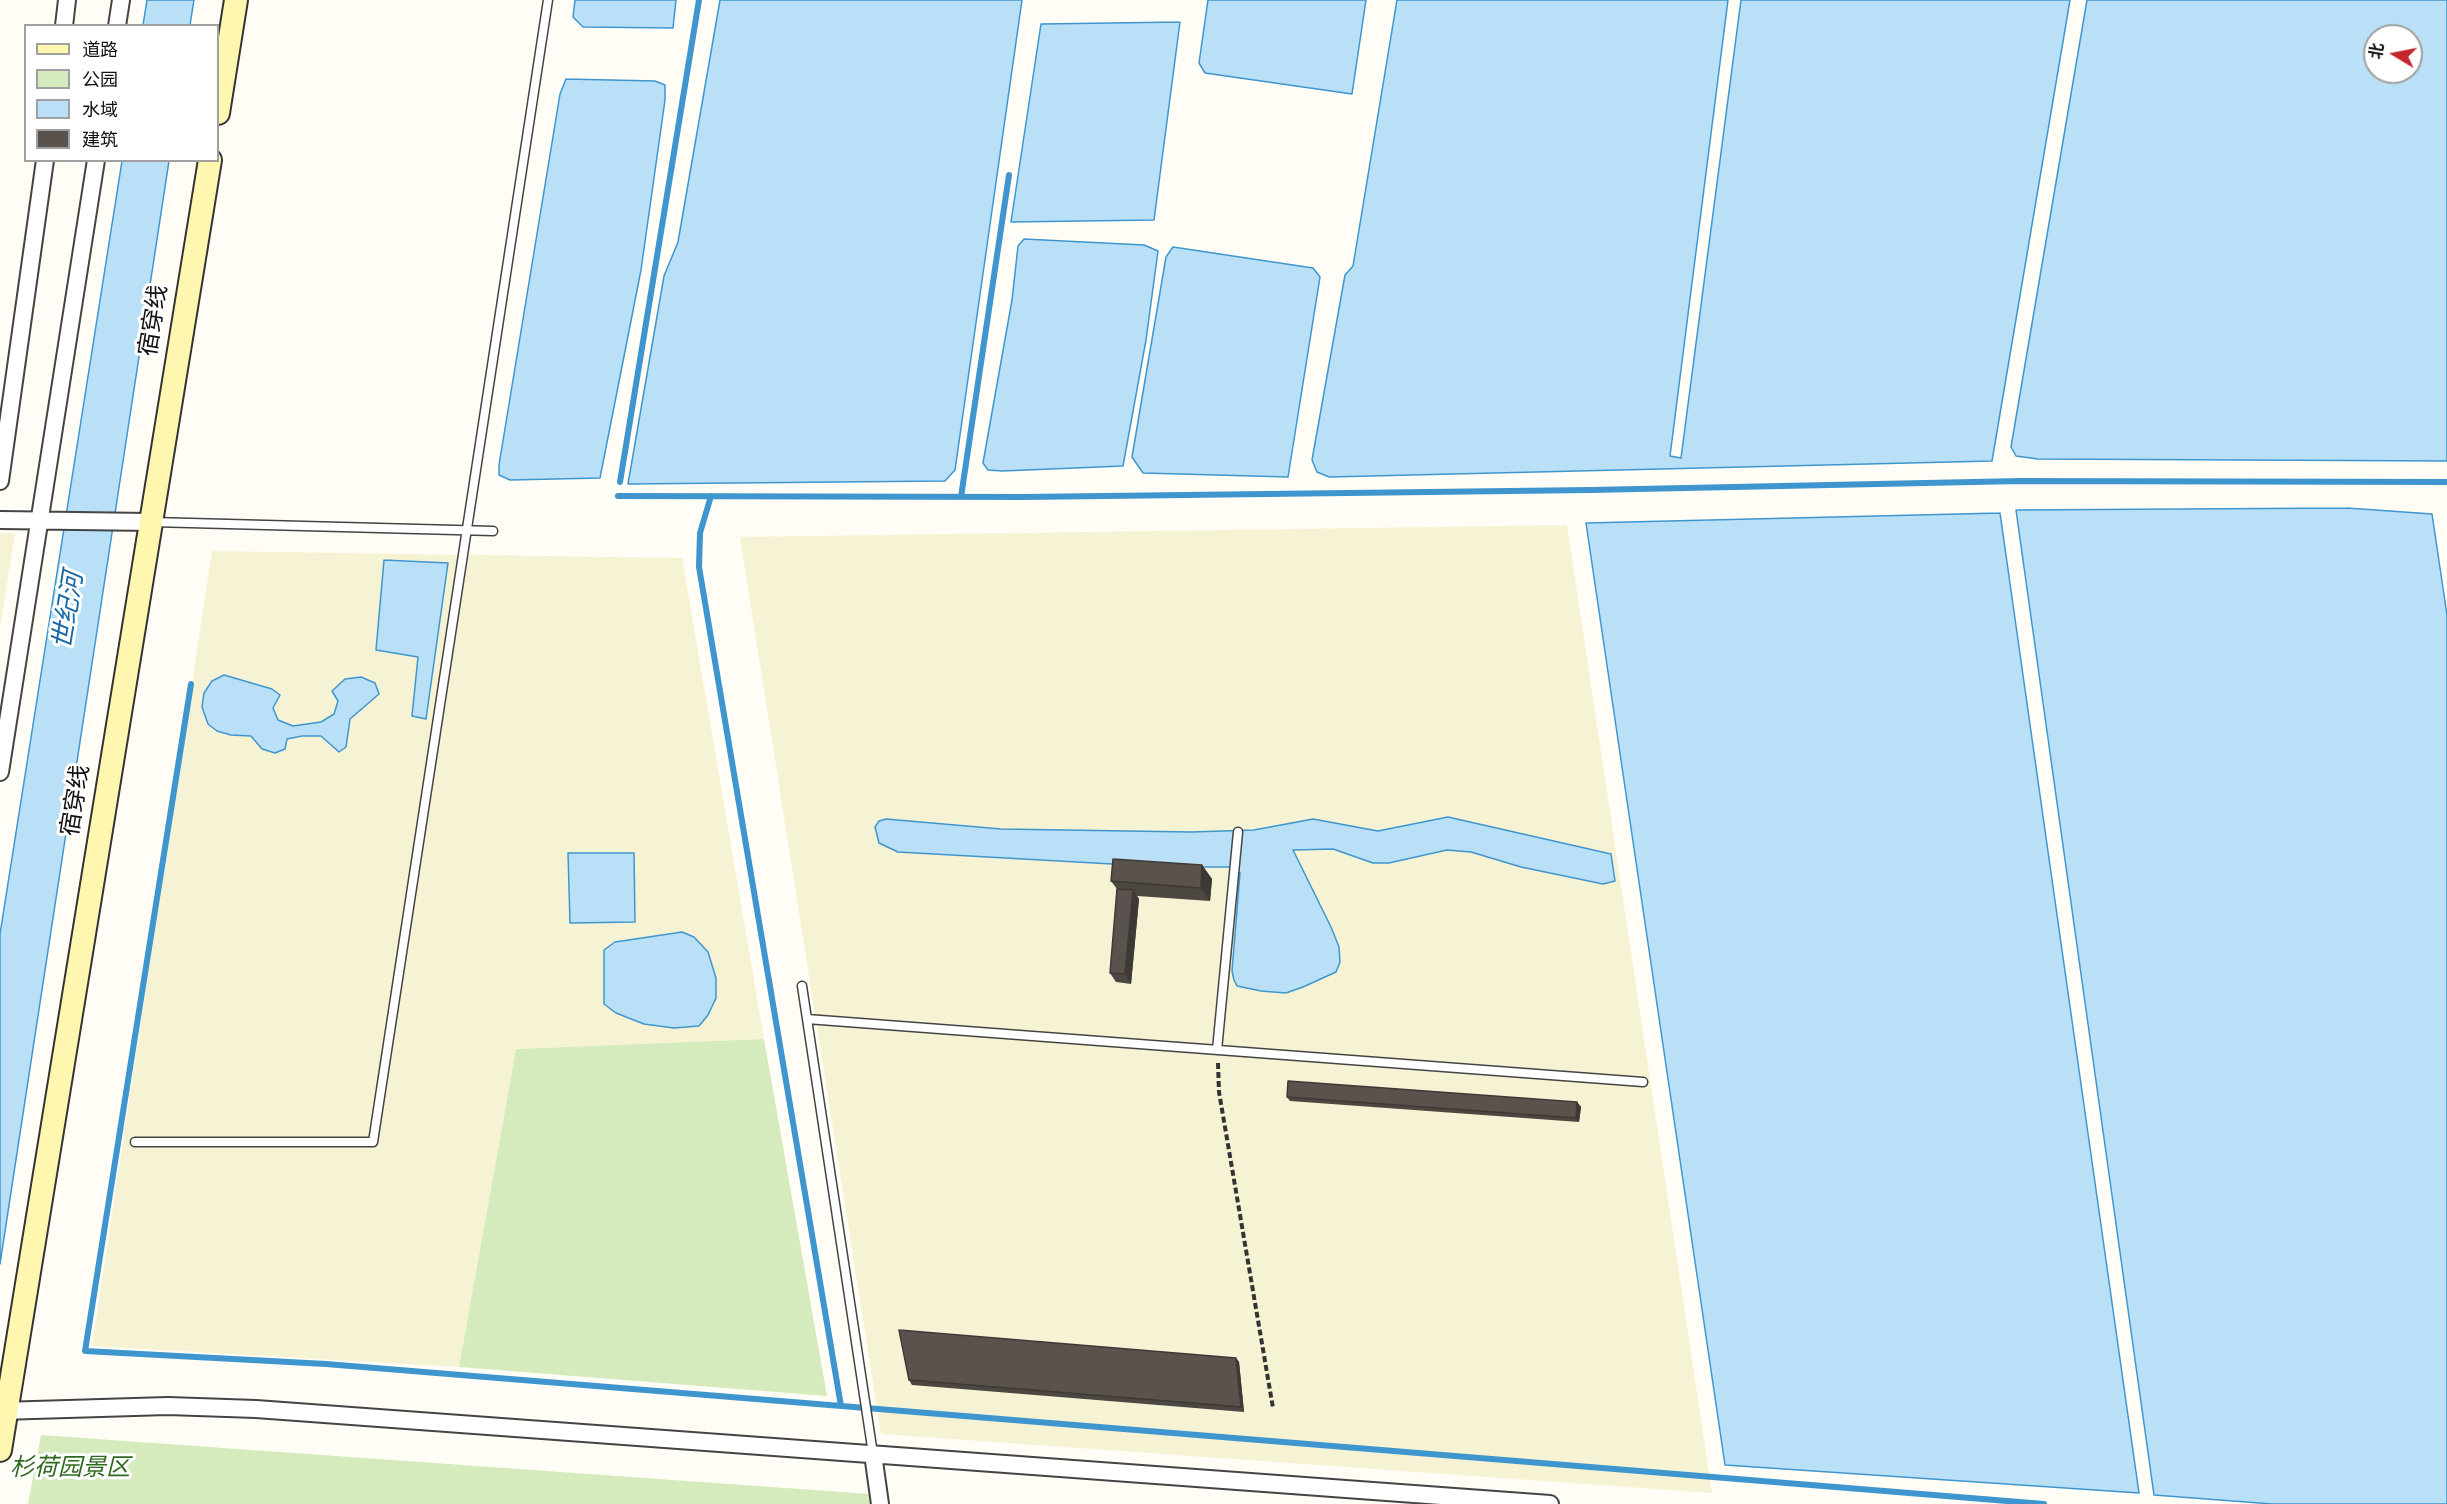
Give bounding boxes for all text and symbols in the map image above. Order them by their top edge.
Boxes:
legend [24,24,219,162]
north arrow [2363,24,2423,84]
text: 道路 [82,37,118,64]
text: 北 [2364,41,2390,61]
text: 公园 [82,67,118,94]
text: 水域 [82,97,118,124]
text: 建筑 [82,127,118,154]
street label: 宿穿线 [136,283,176,359]
water label: 世纪河 [49,570,93,652]
street label: 宿穿线 [58,763,98,839]
park label: 杉荷园景区 [10,1456,130,1484]

